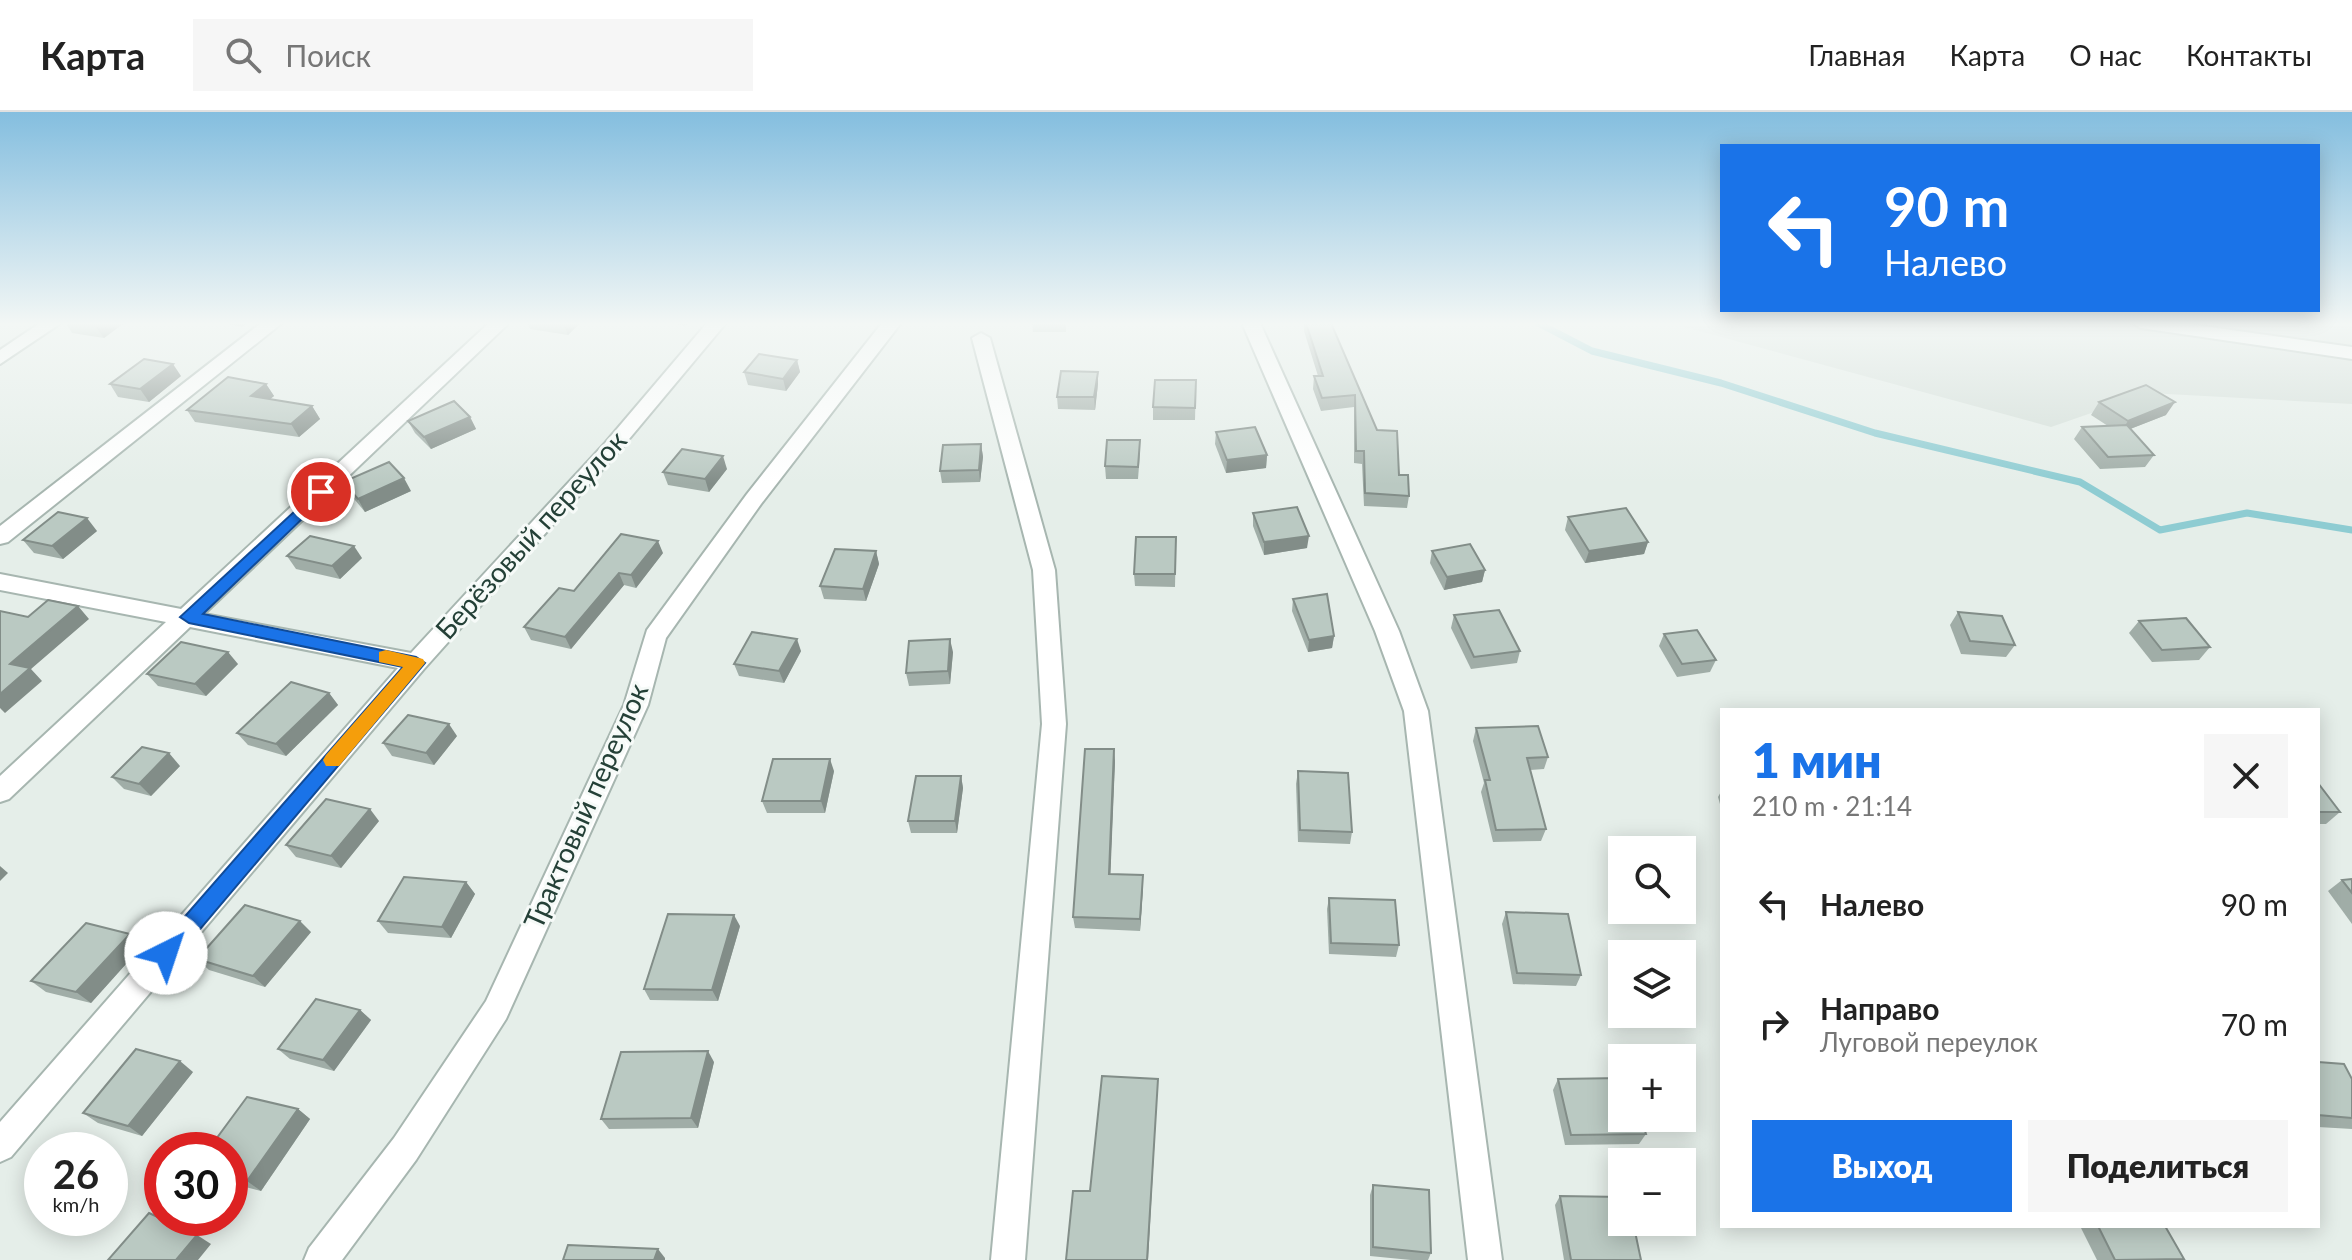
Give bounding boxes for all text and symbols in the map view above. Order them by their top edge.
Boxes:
search box [193,19,753,91]
text: Карта [40,32,145,78]
icon: search [221,33,265,77]
text: Поиск [285,37,371,73]
text: Главная [1808,38,1906,72]
text: Карта [1950,38,2025,72]
text: О нас [2069,38,2142,72]
text: Контакты [2186,38,2312,72]
text: 90 m [1884,172,2009,239]
icon: left [1752,176,1856,280]
text: Налево [1884,240,2007,284]
street label: Берёзовый переулок [428,423,633,646]
pin [287,458,355,526]
icon: arrive [299,470,343,514]
street label: Трактовый переулок [516,677,655,934]
text: 1 мин [1752,731,1882,788]
button: close [2204,734,2288,818]
text: 210 m · 21:14 [1752,790,1912,822]
map controls [1608,836,1696,1236]
button: search [1608,836,1696,924]
icon: left [1752,882,1796,926]
text: Налево [1820,886,1924,922]
text: 90 m [2221,886,2288,922]
position arrow [124,911,208,995]
button: layers [1608,940,1696,1028]
text: Направо [1820,990,1940,1026]
icon: right [1752,1002,1796,1046]
text: 70 m [2221,1006,2288,1042]
text: Луговой переулок [1820,1026,2038,1058]
button: + [1608,1044,1696,1132]
button: Выход [1752,1120,2012,1212]
button: Поделиться [2028,1120,2288,1212]
speed limit sign: 30 [144,1132,248,1236]
button: − [1608,1148,1696,1236]
text: 26 [53,1150,99,1198]
text: km/h [53,1192,99,1216]

